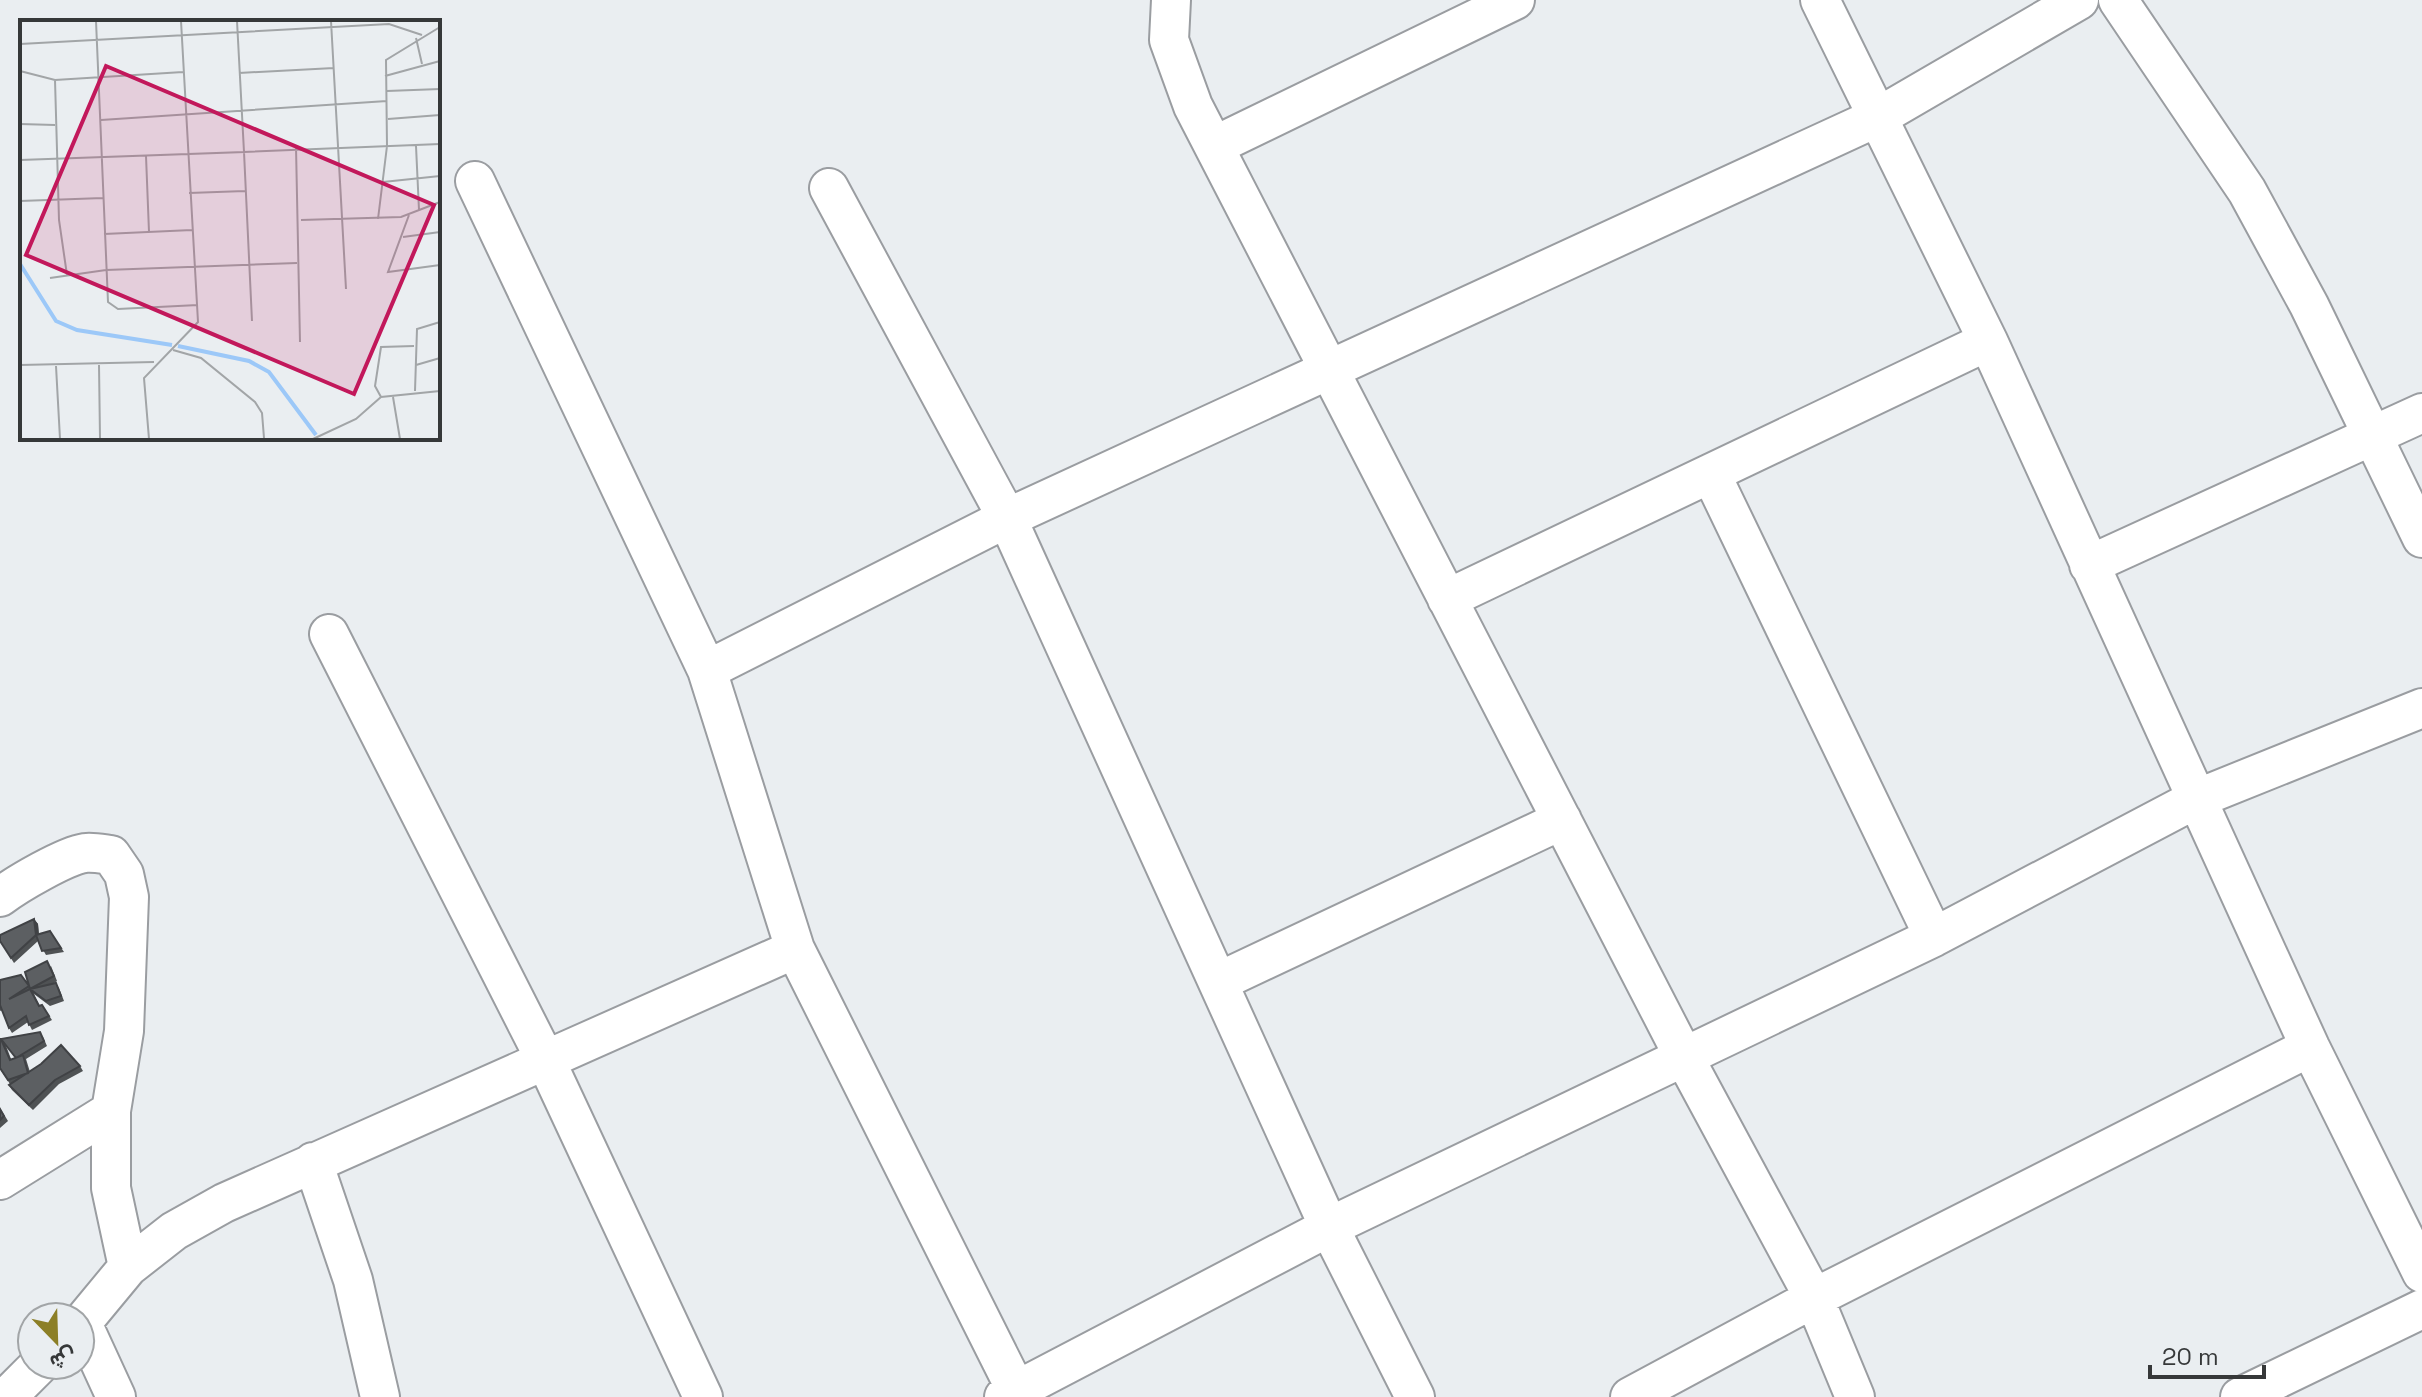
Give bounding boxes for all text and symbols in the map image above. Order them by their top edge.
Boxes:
inset map [20,20,440,440]
north arrow [16,1301,96,1381]
scale bar [2150,1329,2264,1379]
text: ش [46,1341,81,1377]
text: 20 m [2162,1341,2219,1372]

